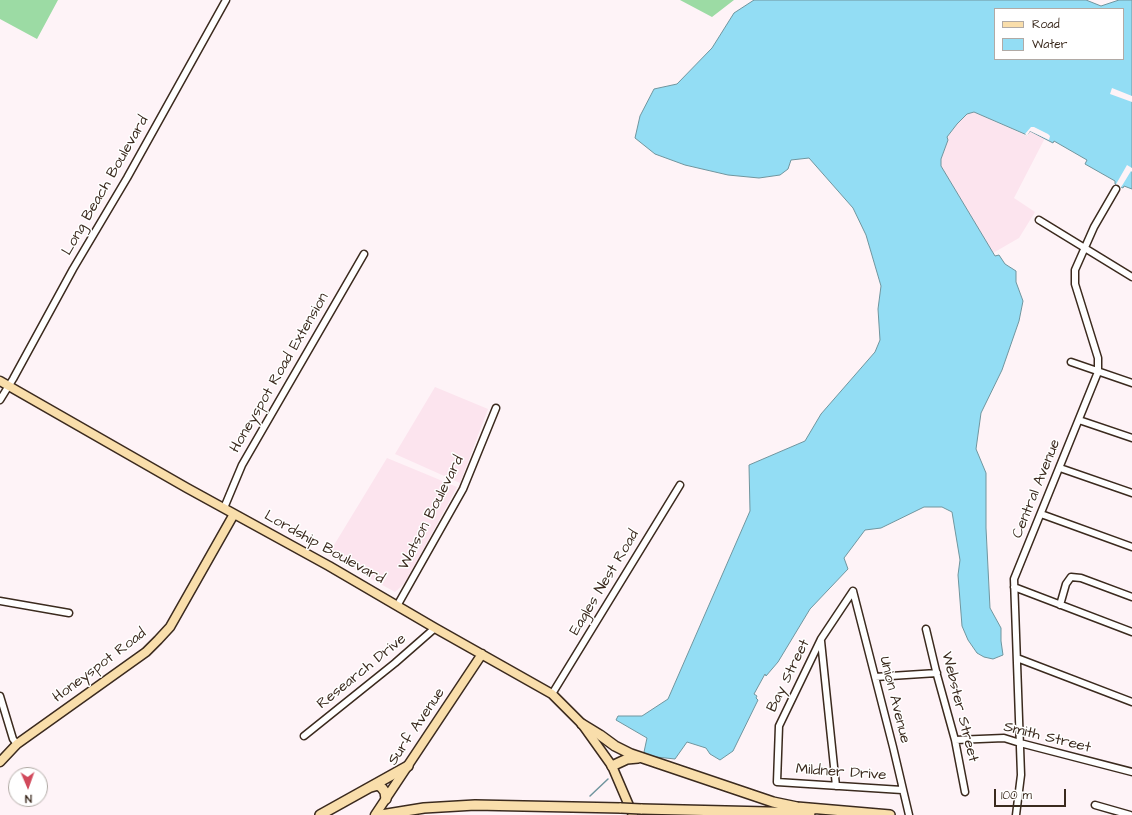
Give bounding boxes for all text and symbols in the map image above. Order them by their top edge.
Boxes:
legend [994,8,1124,60]
text: Road [1032,16,1060,33]
text: Water [1032,36,1067,53]
street label: Long Beach Boulevard [59,113,153,259]
street label: Honeyspot Road Extension [227,290,333,456]
street label: Central Avenue [1009,437,1065,541]
street label: Watson Boulevard [395,453,469,573]
street label: Lordship Boulevard [261,507,387,589]
street label: Eagles Nest Road [566,527,644,639]
street label: Honeyspot Road [50,625,150,707]
street label: Research Drive [314,631,410,713]
street label: Bay Street [764,637,814,715]
street label: Webster Street [937,650,981,764]
street label: Union Avenue [875,655,913,745]
street label: Surf Avenue [385,685,449,769]
street label: Smith Street [1001,718,1093,758]
street label: Mildner Drive [795,761,887,785]
north arrow [8,767,48,807]
scale bar [996,781,1068,807]
text: 100 m [1001,787,1032,804]
text: N [25,791,32,806]

